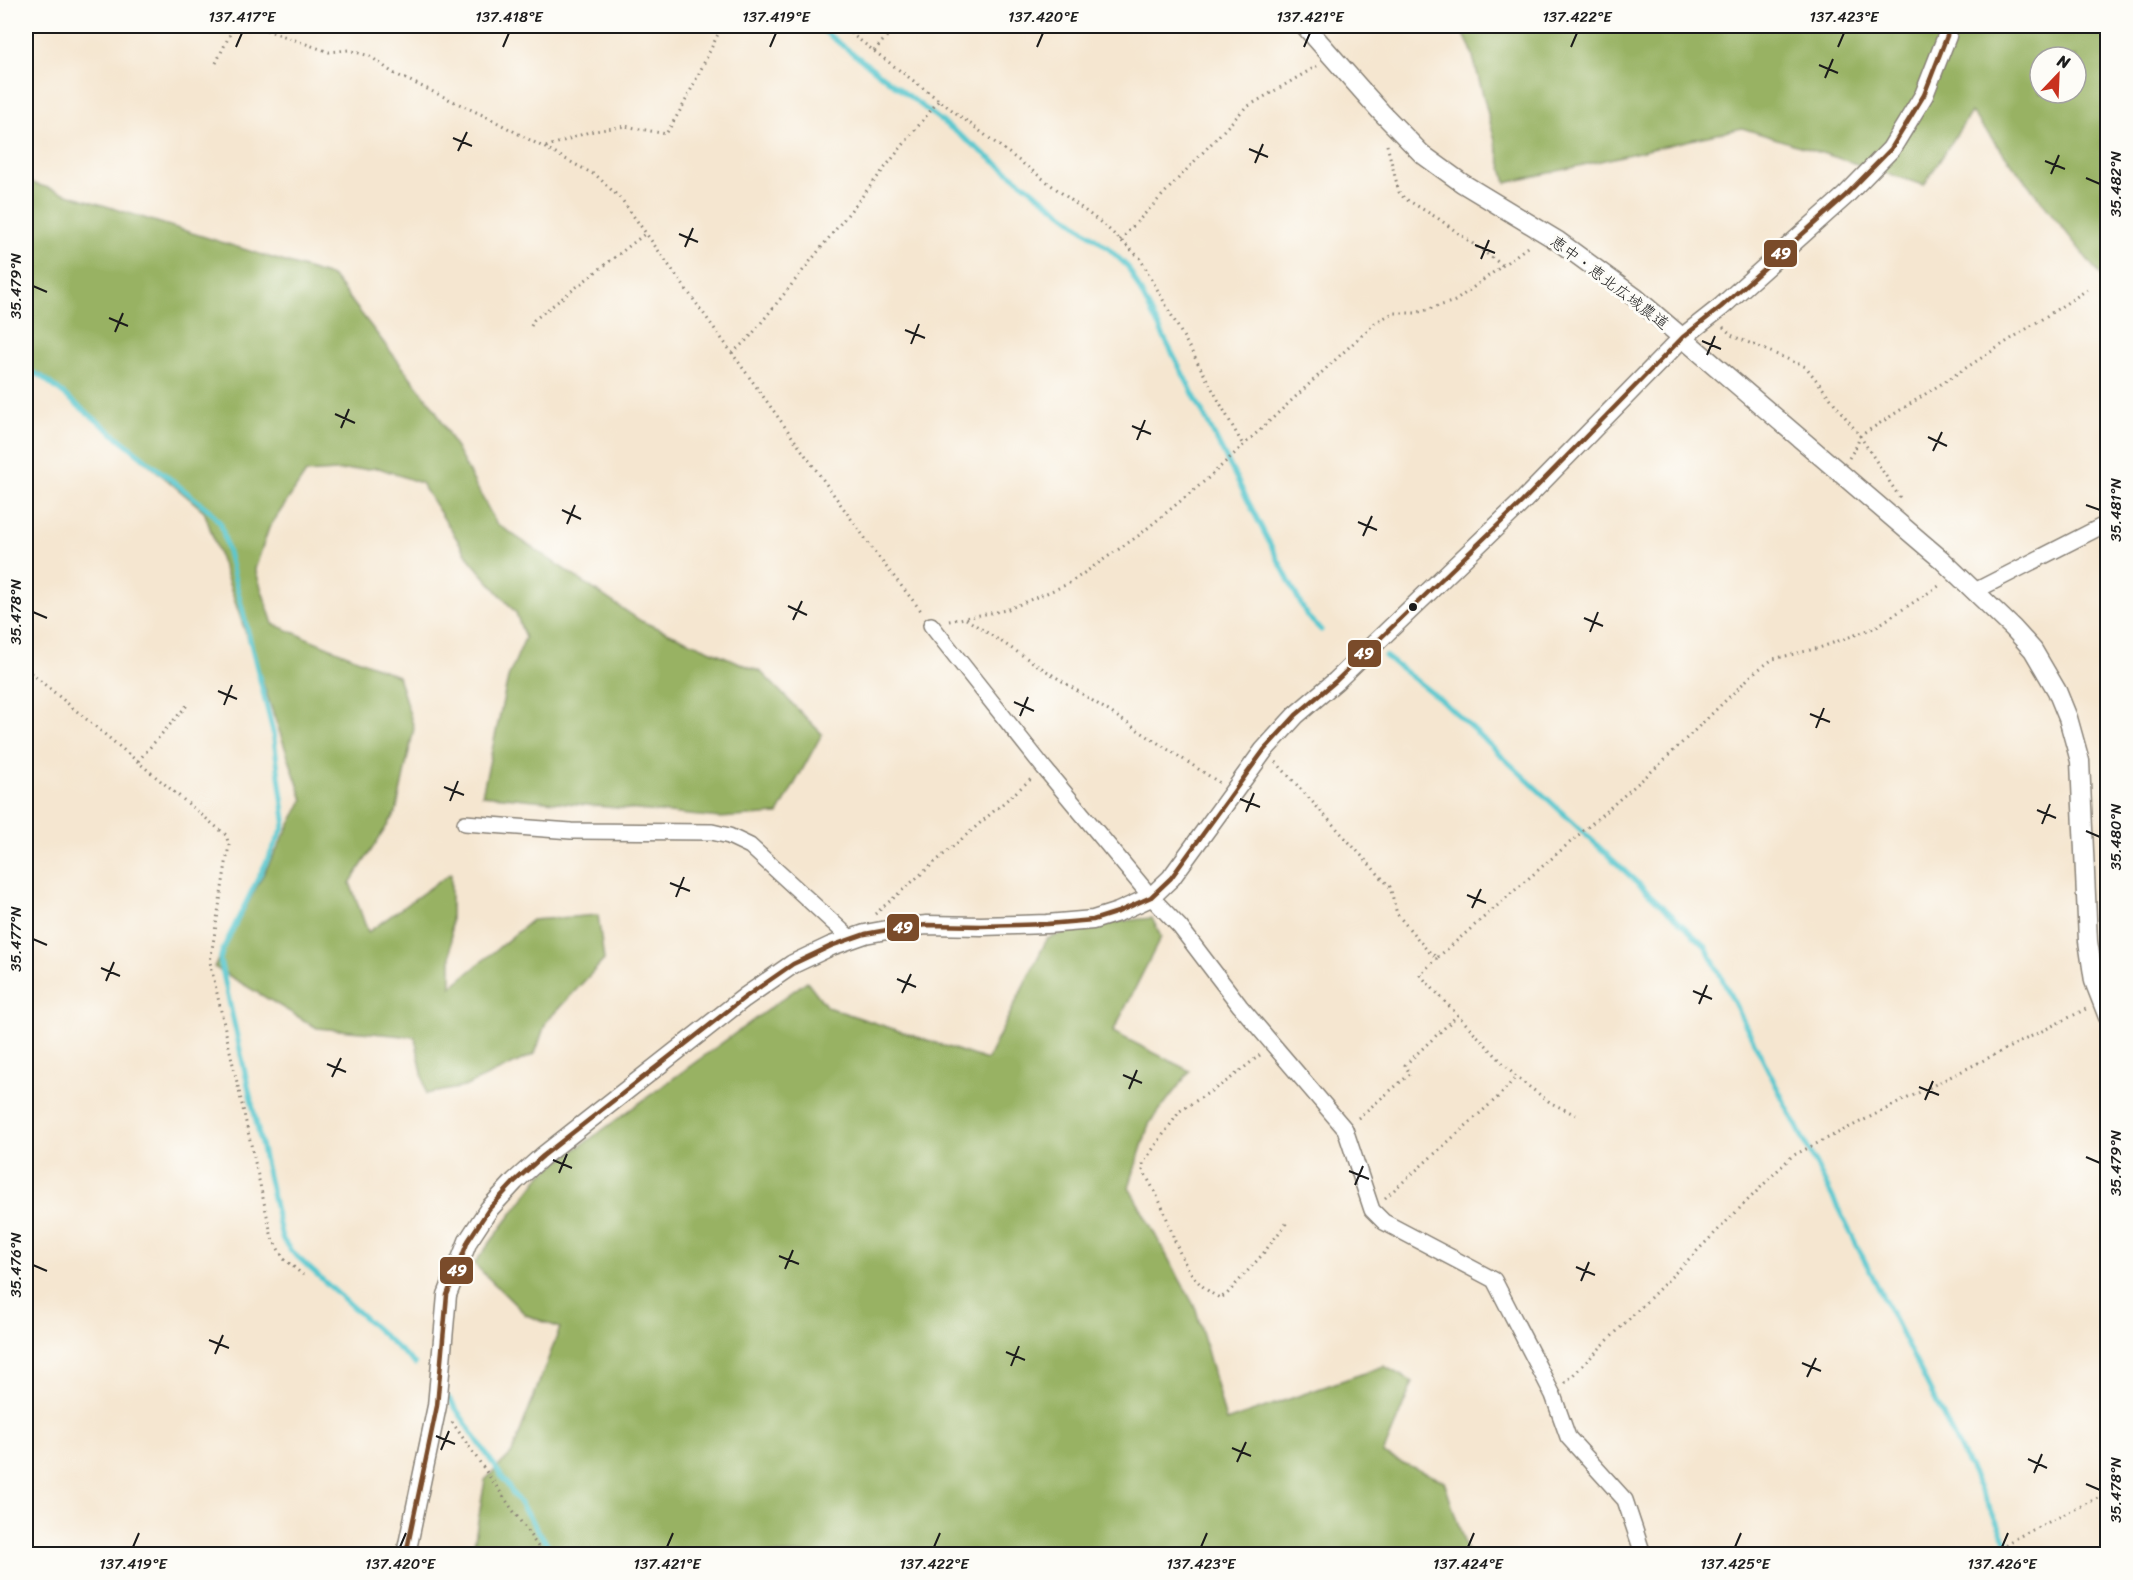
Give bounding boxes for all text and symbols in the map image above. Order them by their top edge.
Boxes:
text: 137.417°E [209,4,277,30]
text: 137.418°E [475,4,544,30]
text: 137.419°E [742,4,811,30]
text: 137.420°E [1008,4,1080,30]
text: 137.421°E [1277,4,1345,30]
text: 137.422°E [1542,4,1613,30]
text: 137.423°E [1810,4,1880,30]
north arrow [2028,45,2088,105]
text: N [2052,46,2075,78]
text: 35.482°N [2103,150,2129,217]
street label: 恵中・恵北広域農道 [1543,227,1676,337]
line badge: 49 [1763,239,1798,268]
text: 49 [1770,239,1791,268]
text: 35.479°N [3,252,29,319]
text: 35.481°N [2103,478,2129,542]
text: 35.478°N [3,579,29,645]
unlabelled marker [1407,601,1419,613]
line badge: 49 [1347,639,1382,668]
text: 49 [1353,639,1374,668]
text: 35.480°N [2103,803,2129,870]
text: 35.477°N [3,906,29,972]
line badge: 49 [886,913,920,942]
text: 49 [892,913,913,942]
text: 35.479°N [2103,1129,2129,1196]
text: 35.476°N [3,1232,29,1298]
line badge: 49 [439,1256,474,1285]
text: 49 [446,1256,467,1285]
text: 35.478°N [2103,1457,2129,1523]
text: 137.419°E [99,1551,168,1577]
text: 137.420°E [365,1551,437,1577]
text: 137.421°E [634,1551,702,1577]
text: 137.422°E [899,1551,970,1577]
text: 137.423°E [1167,1551,1237,1577]
text: 137.424°E [1433,1551,1505,1577]
text: 137.425°E [1700,1551,1772,1577]
text: 137.426°E [1967,1551,2038,1577]

